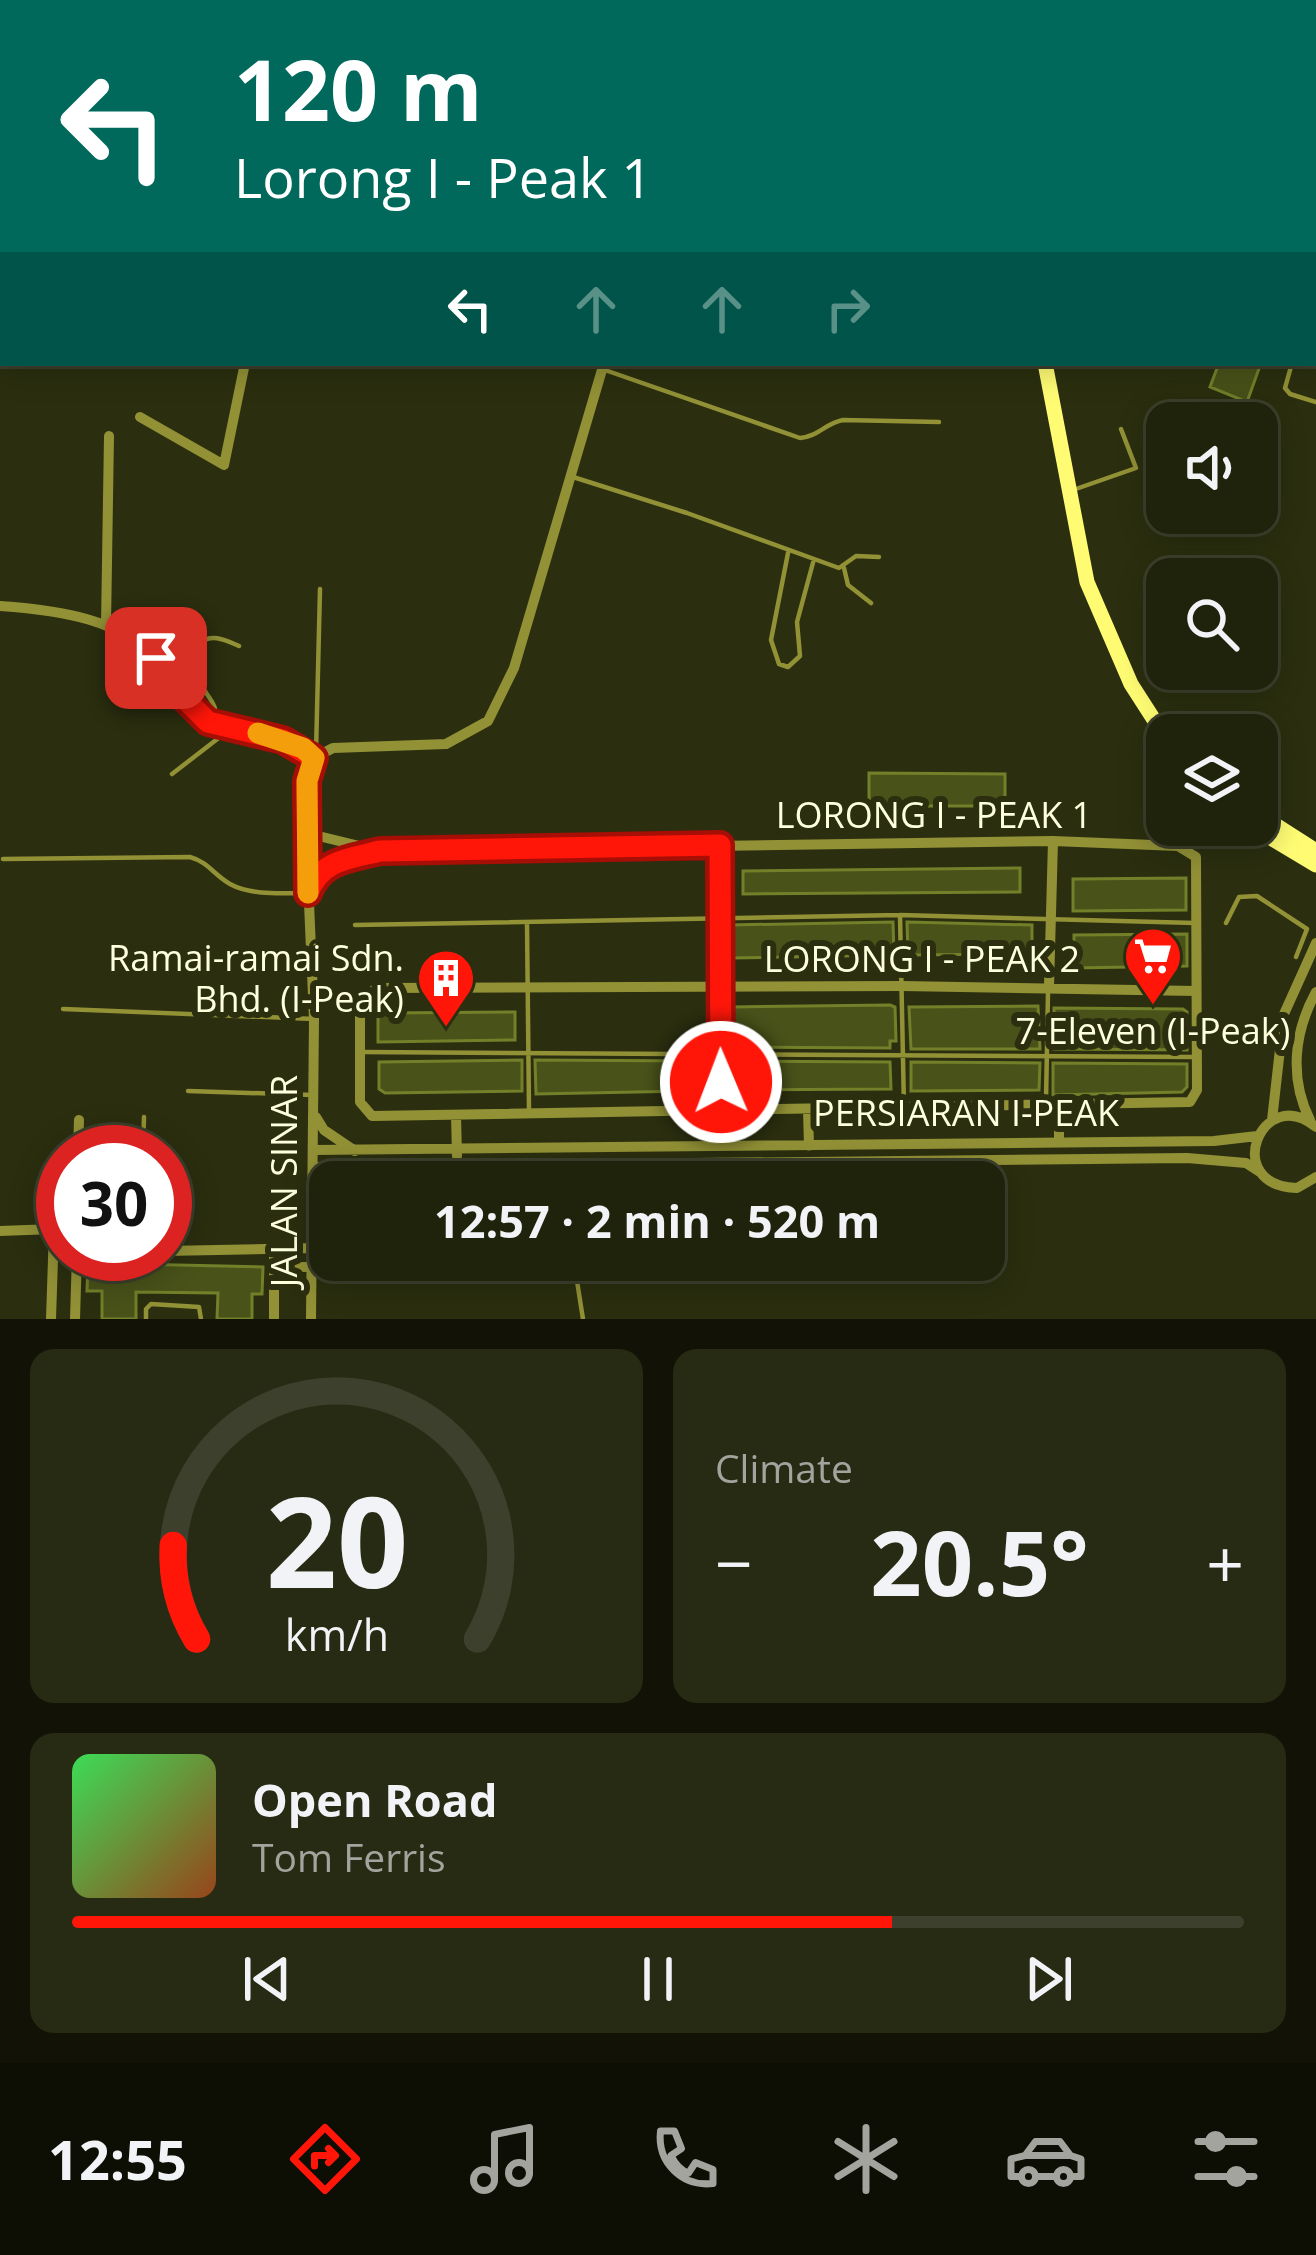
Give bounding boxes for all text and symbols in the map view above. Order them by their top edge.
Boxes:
text: 120 m [234,31,482,146]
icon: left [36,48,192,204]
text: Lorong I - Peak 1 [234,140,652,214]
icon: left [437,276,503,342]
icon: ahead [563,276,629,342]
icon: ahead [689,276,755,342]
icon: right [815,276,881,342]
map controls [1146,402,1278,846]
button: sound [1146,402,1278,534]
button: search [1146,558,1278,690]
pin [105,607,207,709]
icon: arrive [123,625,189,691]
button: layers [1146,714,1278,846]
street label: LORONG I - PEAK 1 [776,790,1092,839]
supermarket icon: 7-Eleven (I-Peak) [1122,925,1184,1007]
place label: Ramai-ramai Sdn. Bhd. (I-Peak) [108,933,404,1023]
street label: LORONG I - PEAK 2 [764,934,1080,983]
building icon: Ramai-ramai Sdn. Bhd. (I-Peak) [415,947,477,1029]
place label: 7-Eleven (I-Peak) [1016,1006,1290,1055]
position arrow [658,1019,784,1145]
street label: JALAN SINAR [259,1075,308,1290]
street label: PERSIARAN I-PEAK [813,1088,1120,1137]
speed limit sign: 30 [36,1125,192,1281]
text: 12:57 · 2 min · 520 m [434,1190,880,1251]
text: Climate [715,1441,853,1494]
text: 20 [265,1455,408,1625]
text: 20.5° [870,1500,1089,1622]
text: − [715,1517,753,1607]
text: + [1206,1517,1244,1607]
text: km/h [284,1605,389,1664]
text: Open Road [252,1769,497,1830]
text: Tom Ferris [252,1830,446,1883]
icon: previous [234,1946,300,2012]
icon: pause [625,1946,691,2012]
icon: next [1016,1946,1082,2012]
icon: directions [283,2117,367,2201]
icon: music [463,2117,547,2201]
icon: phone [643,2117,727,2201]
icon: climate [824,2117,908,2201]
icon: car [1004,2117,1088,2201]
icon: filters [1184,2117,1268,2201]
text: 12:55 [48,2122,187,2196]

